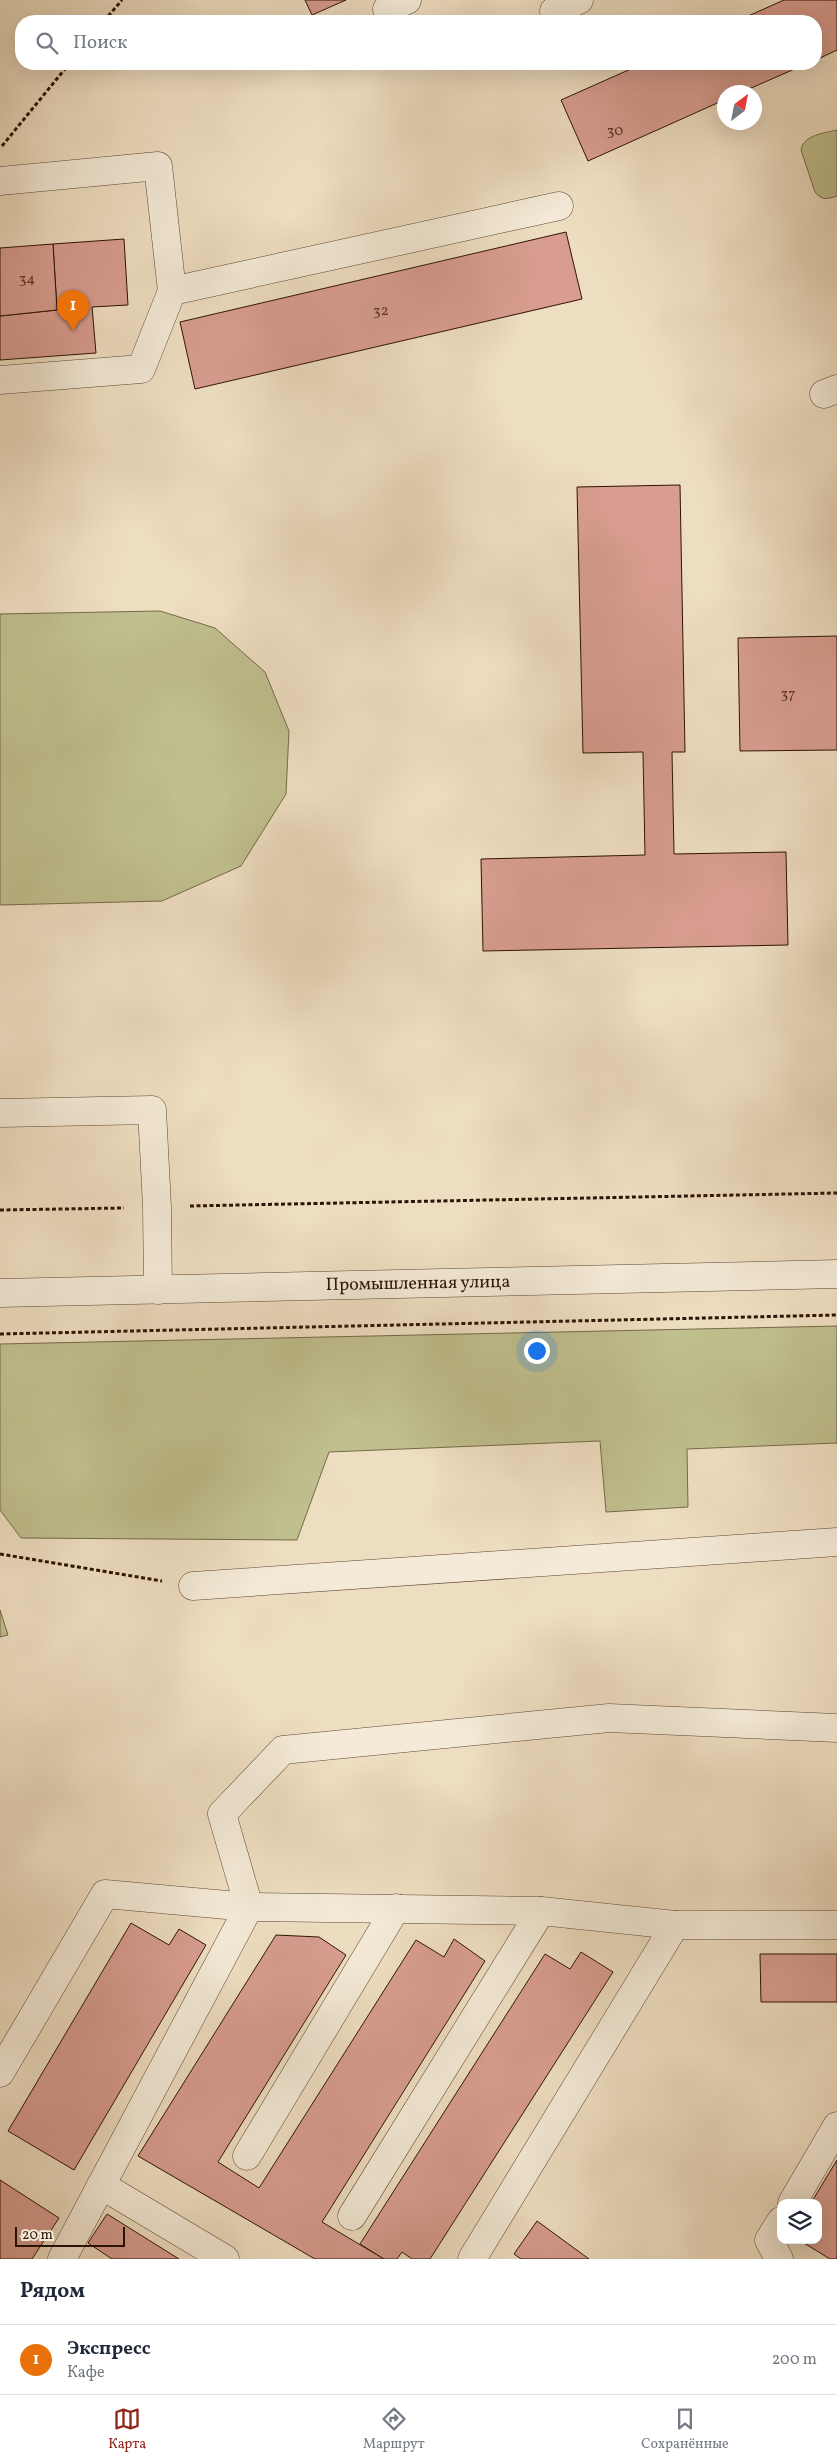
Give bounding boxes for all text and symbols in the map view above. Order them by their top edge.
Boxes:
search box [15,15,822,70]
icon: search [33,29,61,57]
text: Поиск [73,30,127,56]
north arrow [717,85,762,130]
house number: 30 [607,121,623,142]
house number: 34 [19,269,35,290]
pin: 1 [57,290,89,331]
house number: 32 [373,301,389,322]
house number: 37 [781,684,795,705]
street label: Промышленная улица [325,1270,511,1298]
your location [524,1338,550,1364]
map controls [777,2199,822,2244]
button: layers [777,2199,822,2244]
scale bar [15,2224,125,2247]
text: 20 m [22,2226,53,2245]
text: Рядом [20,2277,85,2306]
text: Экспресс [67,2336,151,2362]
text: 1 [33,2349,39,2371]
text: 200 m [772,2349,817,2371]
text: Кафе [67,2362,105,2384]
tab: Карта [108,2405,146,2454]
tab: Маршрут [363,2405,425,2454]
tab: Сохранённые [641,2405,729,2454]

